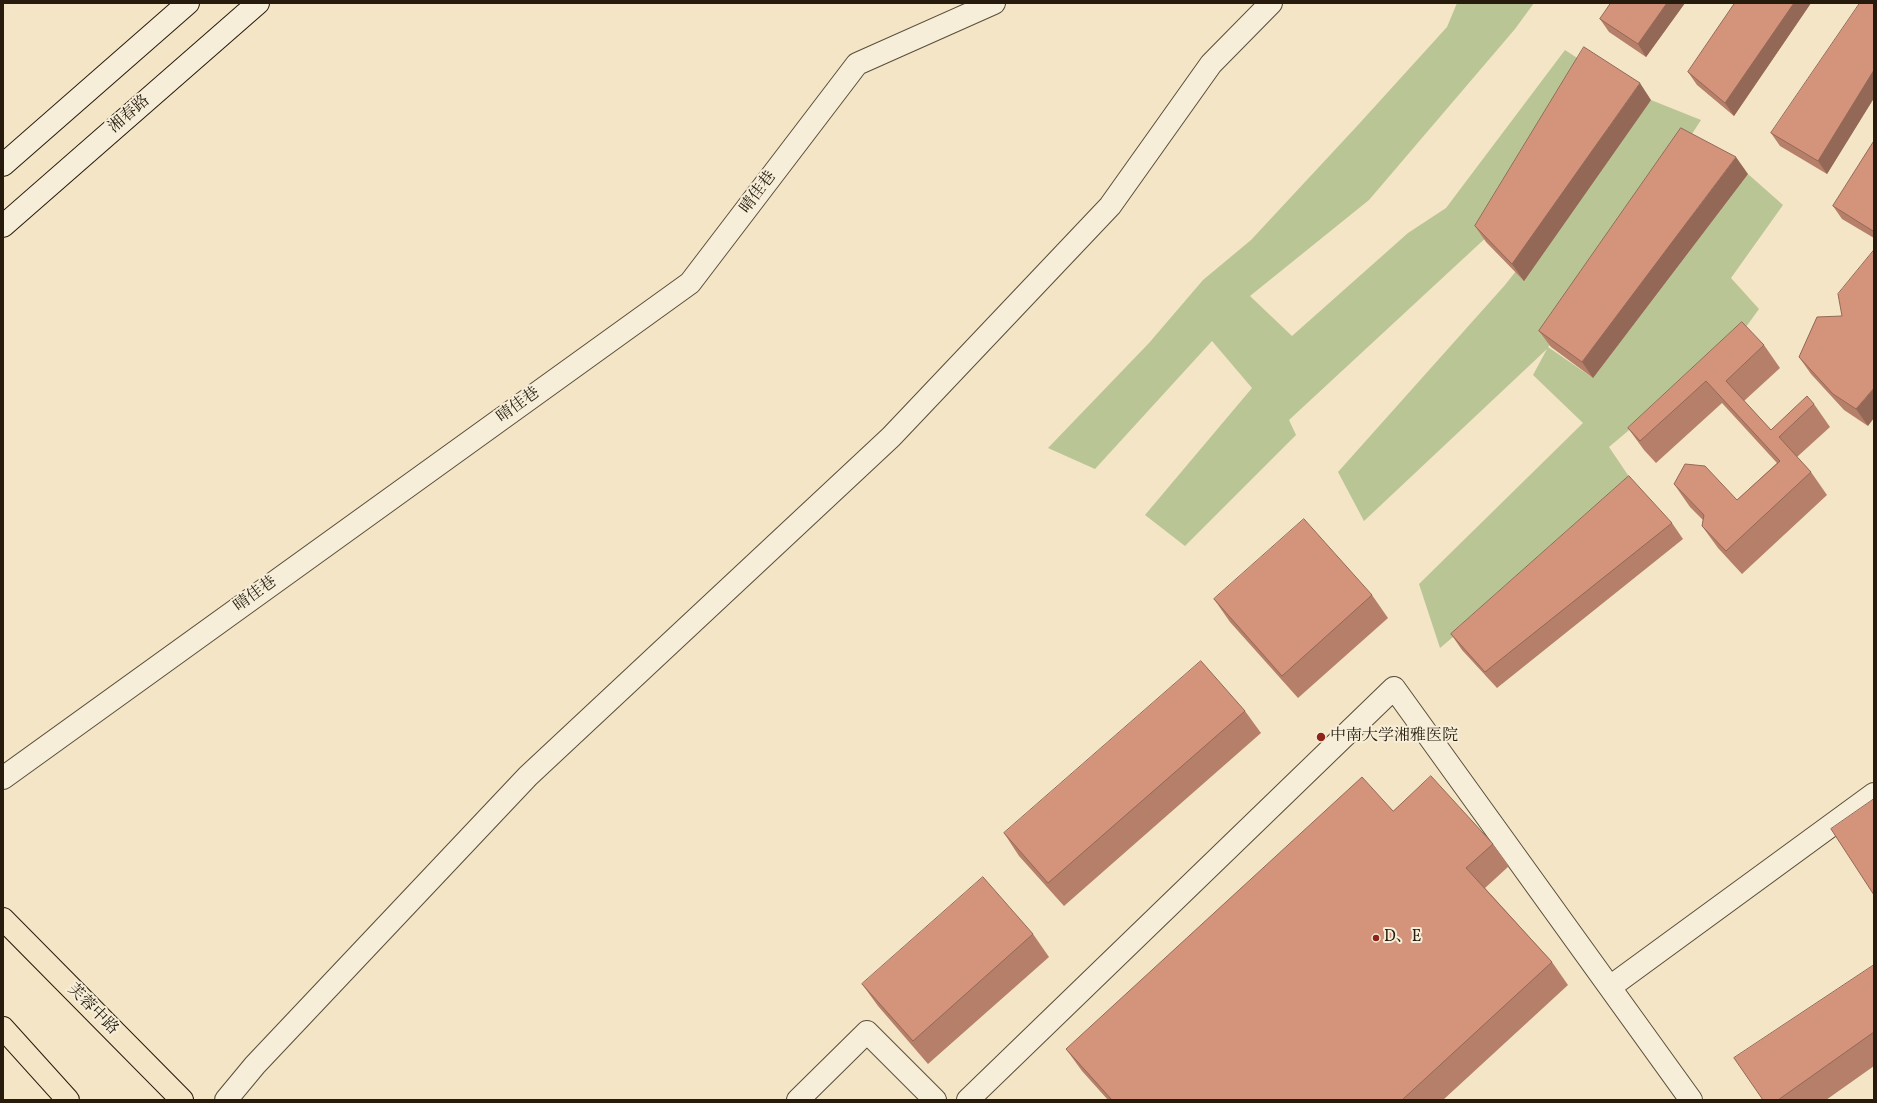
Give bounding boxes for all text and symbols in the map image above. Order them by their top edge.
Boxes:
street label: 湘春路 [106,92,154,138]
street label: 晴佳巷 [737,168,781,218]
street label: 晴佳巷 [494,384,544,428]
street label: 晴佳巷 [231,573,281,617]
place label: 中南大学湘雅医院 [1330,727,1458,747]
marker: 中南大学湘雅医院 [1315,731,1327,743]
place label: D、E [1384,928,1421,948]
marker: D、E [1371,933,1381,943]
street label: 芙蓉中路 [63,981,121,1039]

